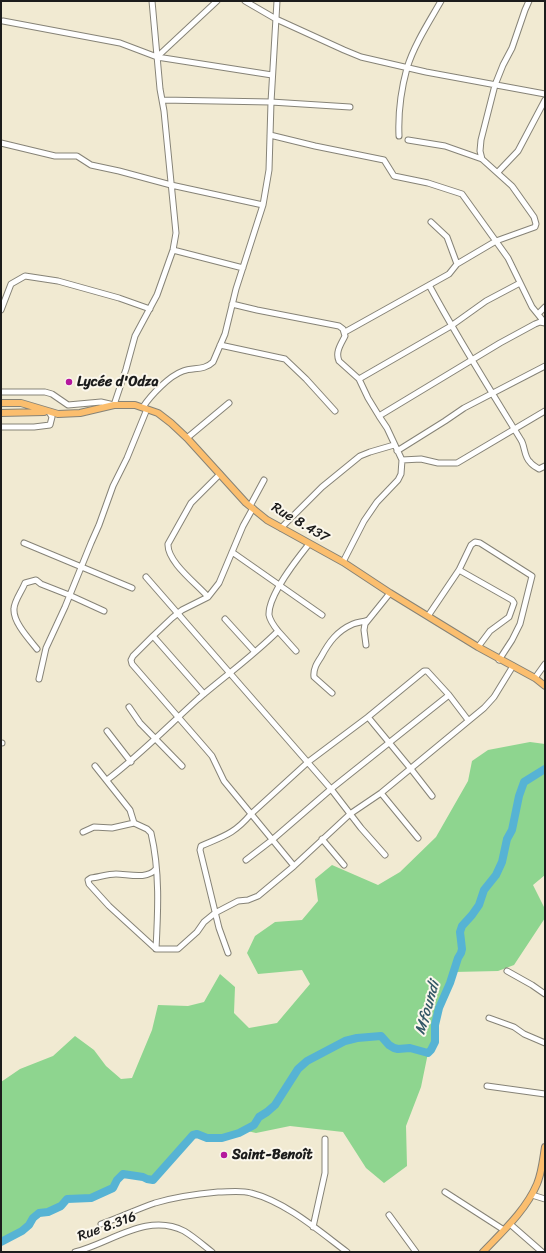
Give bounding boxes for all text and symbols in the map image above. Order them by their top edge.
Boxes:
place label: Lycée d'Odza [77,374,159,390]
marker: Lycée d'Odza [64,377,74,387]
street label: Rue 8.437 [268,499,332,547]
water label: Mfoundi [412,979,444,1037]
place label: Saint-Benoît [232,1147,313,1163]
marker: Saint-Benoît [219,1150,229,1160]
street label: Rue 8.316 [75,1209,139,1245]

